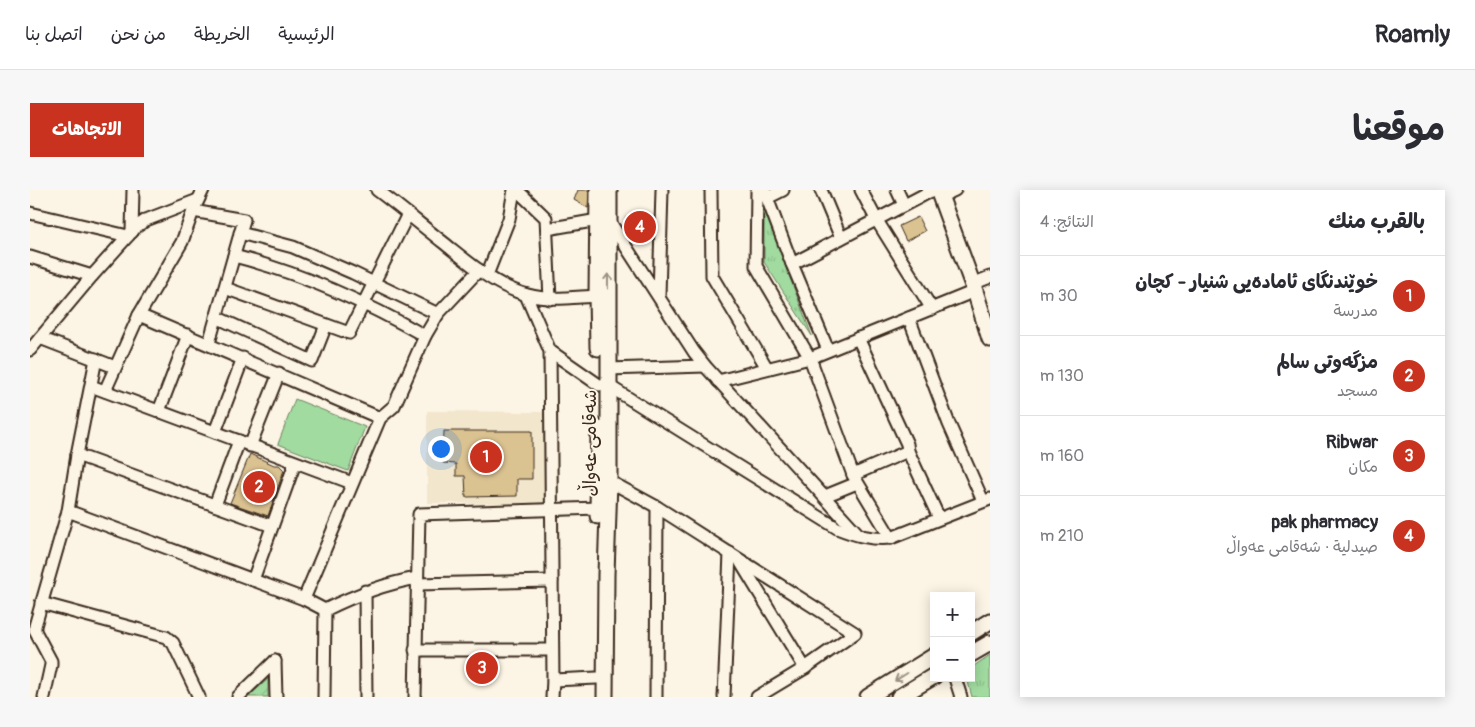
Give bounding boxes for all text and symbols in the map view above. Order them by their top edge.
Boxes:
text: Roamly [1375,20,1450,49]
text: اتصل بنا [25,23,83,46]
text: من نحن [111,23,166,46]
text: الخريطة [194,23,250,46]
text: الرئيسية [278,23,335,46]
button: الاتجاهات [30,103,144,157]
text: موقعنا [1352,107,1445,151]
pin: 4 [624,208,656,246]
text: بالقرب منك [1328,208,1425,235]
text: النتائج: 4 [1040,212,1094,232]
text: خوێندنگای ئامادەیی شنیار - کچان [1135,270,1378,294]
one-way arrow [604,273,613,289]
text: 30 m [1040,286,1078,306]
text: 1 [1406,286,1412,306]
text: مدرسة [1333,301,1378,321]
text: مزگەوتی سالم [1277,350,1378,374]
text: 130 m [1040,366,1084,386]
text: 2 [1405,366,1413,386]
text: مسجد [1337,381,1378,401]
street label: شەقامی عەواڵ [576,390,602,496]
text: Ribwar [1326,430,1378,454]
your location [428,436,454,462]
pin: 1 [470,438,502,476]
text: 160 m [1040,446,1084,466]
text: 3 [1405,446,1413,466]
text: مكان [1348,457,1378,477]
pin: 2 [243,468,275,506]
text: pak pharmacy [1271,510,1378,534]
text: 210 m [1040,526,1084,546]
text: 4 [1404,526,1414,546]
text: صيدلية · شەقامی عەواڵ [1226,537,1378,557]
map controls [930,592,975,682]
button: + [930,592,975,637]
button: − [930,637,975,682]
pin: 3 [466,649,498,687]
one-way arrow [894,671,908,682]

